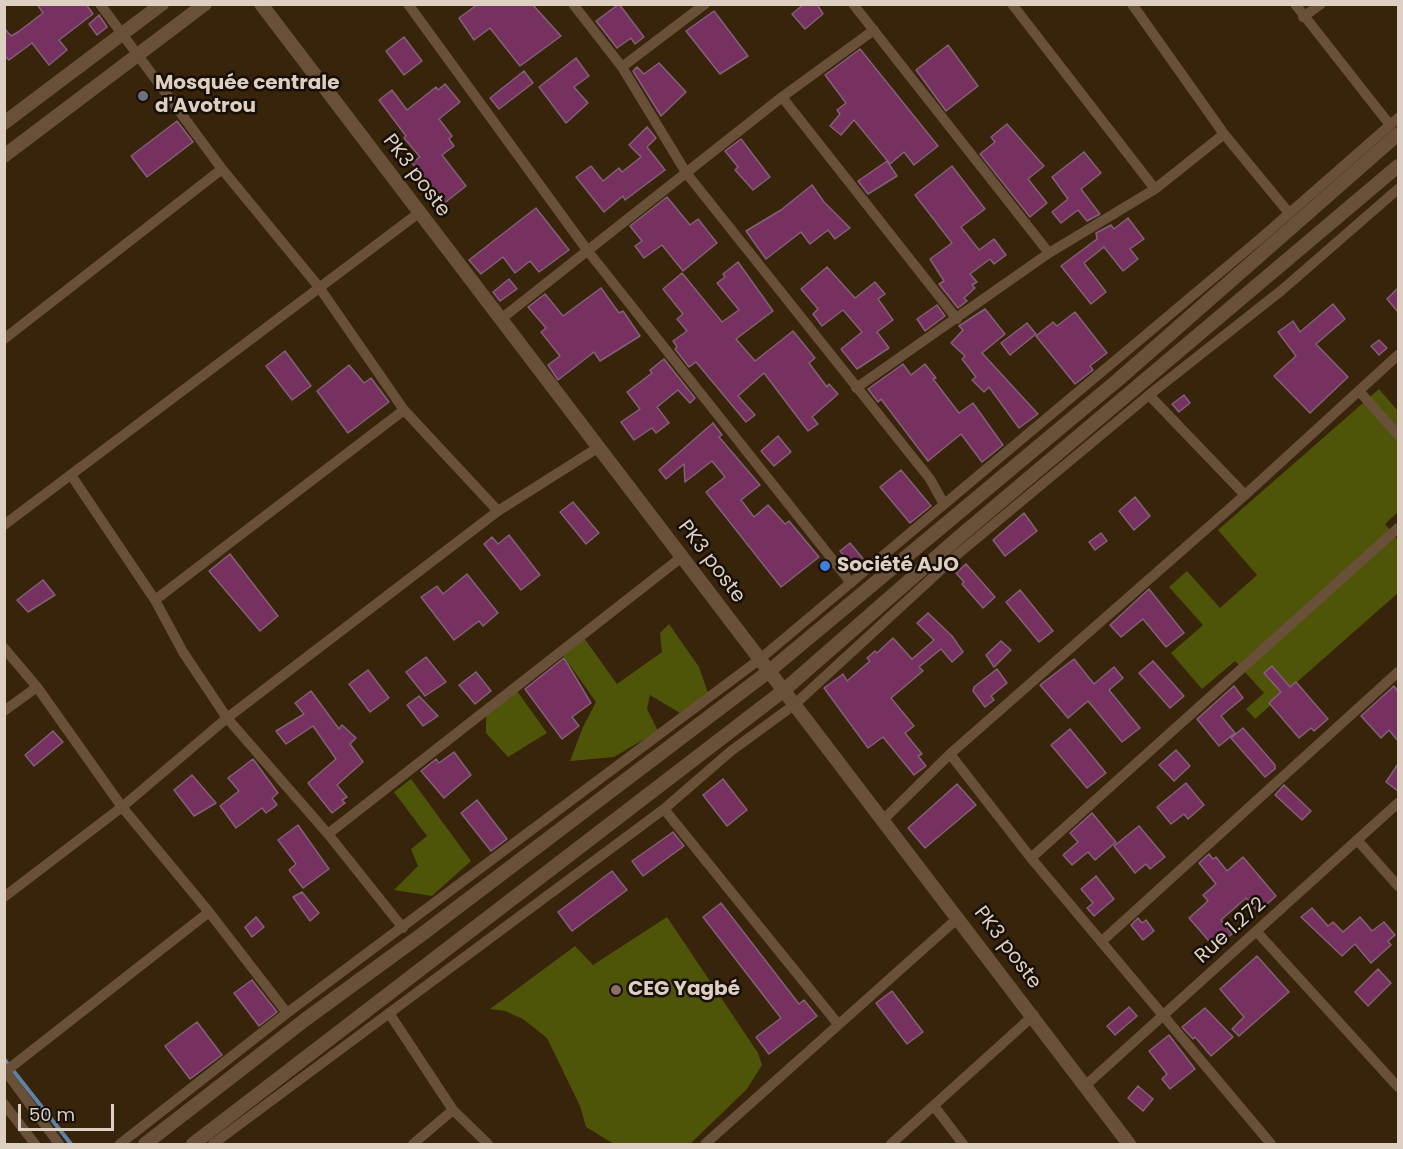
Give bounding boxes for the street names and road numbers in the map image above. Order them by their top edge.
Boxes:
street label: PK3 poste [377,130,455,222]
street label: PK3 poste [672,516,750,608]
street label: Rue 1.272 [1191,893,1271,969]
street label: PK3 poste [968,902,1046,994]

